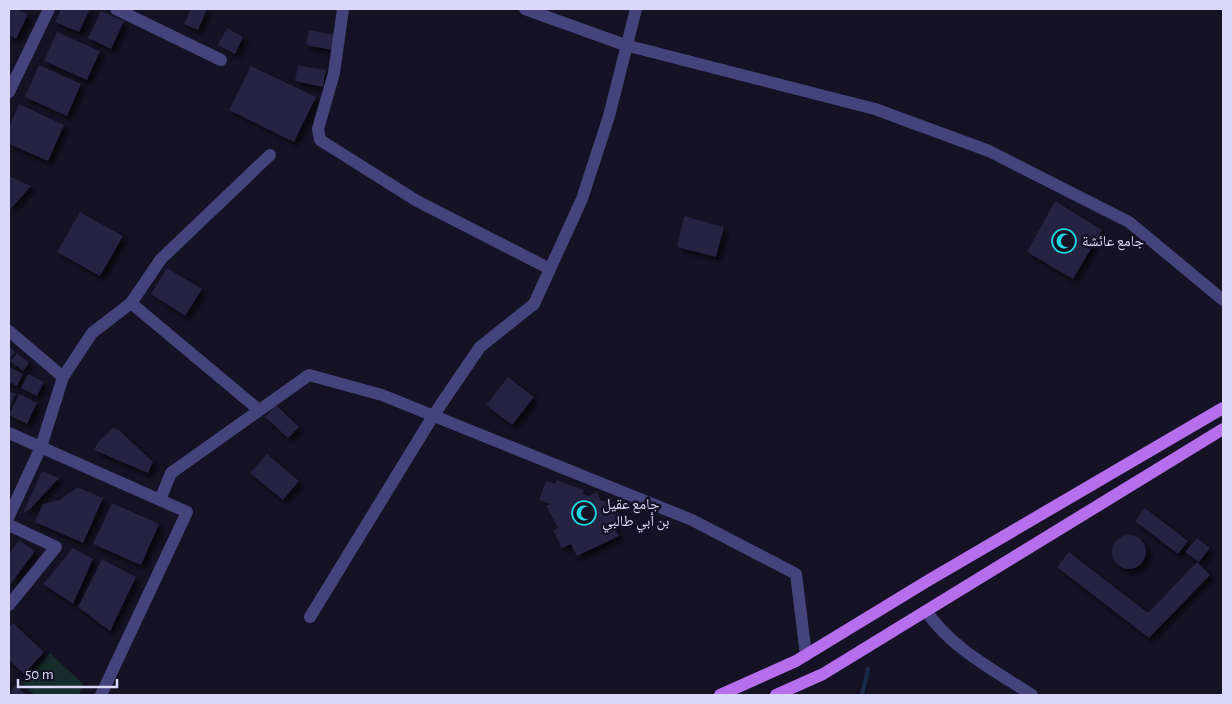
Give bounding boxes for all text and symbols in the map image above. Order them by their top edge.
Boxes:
mosque icon: جامع عائشة [1051,228,1077,254]
place label: جامع عائشة [1082,234,1144,251]
place label: جامع عقيل بن أبي طالبي [602,497,669,532]
mosque icon: جامع عقيل بن أبي طالبي [571,500,597,526]
scale bar [18,656,116,688]
text: 50 m [25,667,54,682]

